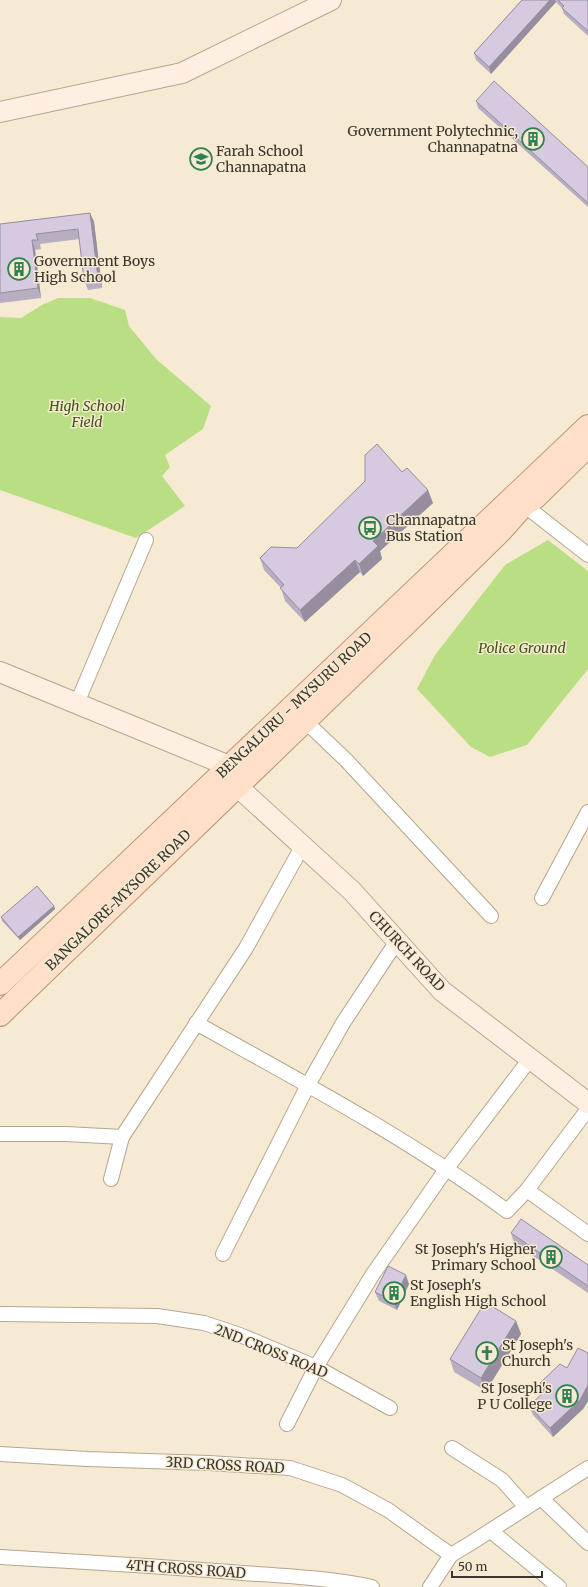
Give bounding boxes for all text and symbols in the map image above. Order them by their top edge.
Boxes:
place label: Government Polytechnic, Channapatna [348,122,518,156]
building icon: Government Polytechnic, Channapatna [520,126,546,152]
place label: Farah School Channapatna [216,142,307,176]
school or university icon: Farah School Channapatna [188,146,214,172]
place label: Government Boys High School [34,252,155,286]
building icon: Government Boys High School [6,256,32,282]
park label: High School Field [48,397,125,431]
place label: Channapatna Bus Station [386,511,477,545]
bus stop icon: Channapatna Bus Station [357,515,383,541]
street label: BENGALURU - MYSURU ROAD [212,628,376,782]
park label: Police Ground [478,639,566,657]
street label: BANGALORE-MYSORE ROAD [41,825,195,974]
street label: CHURCH ROAD [365,907,449,995]
place label: St Joseph's Higher Primary School [415,1240,537,1274]
building icon: St Joseph's Higher Primary School [538,1244,564,1270]
place label: St Joseph's English High School [410,1276,547,1310]
building icon: St Joseph's English High School [381,1280,407,1306]
street label: 2ND CROSS ROAD [212,1320,331,1382]
place label: St Joseph's Church [502,1336,573,1370]
church icon: St Joseph's Church [474,1340,500,1366]
place label: St Joseph's P U College [477,1379,552,1413]
building icon: St Joseph's P U College [554,1383,580,1409]
street label: 3RD CROSS ROAD [165,1453,285,1477]
scale bar [452,1553,542,1579]
street label: 4TH CROSS ROAD [126,1556,247,1582]
text: 50 m [458,1559,487,1574]

